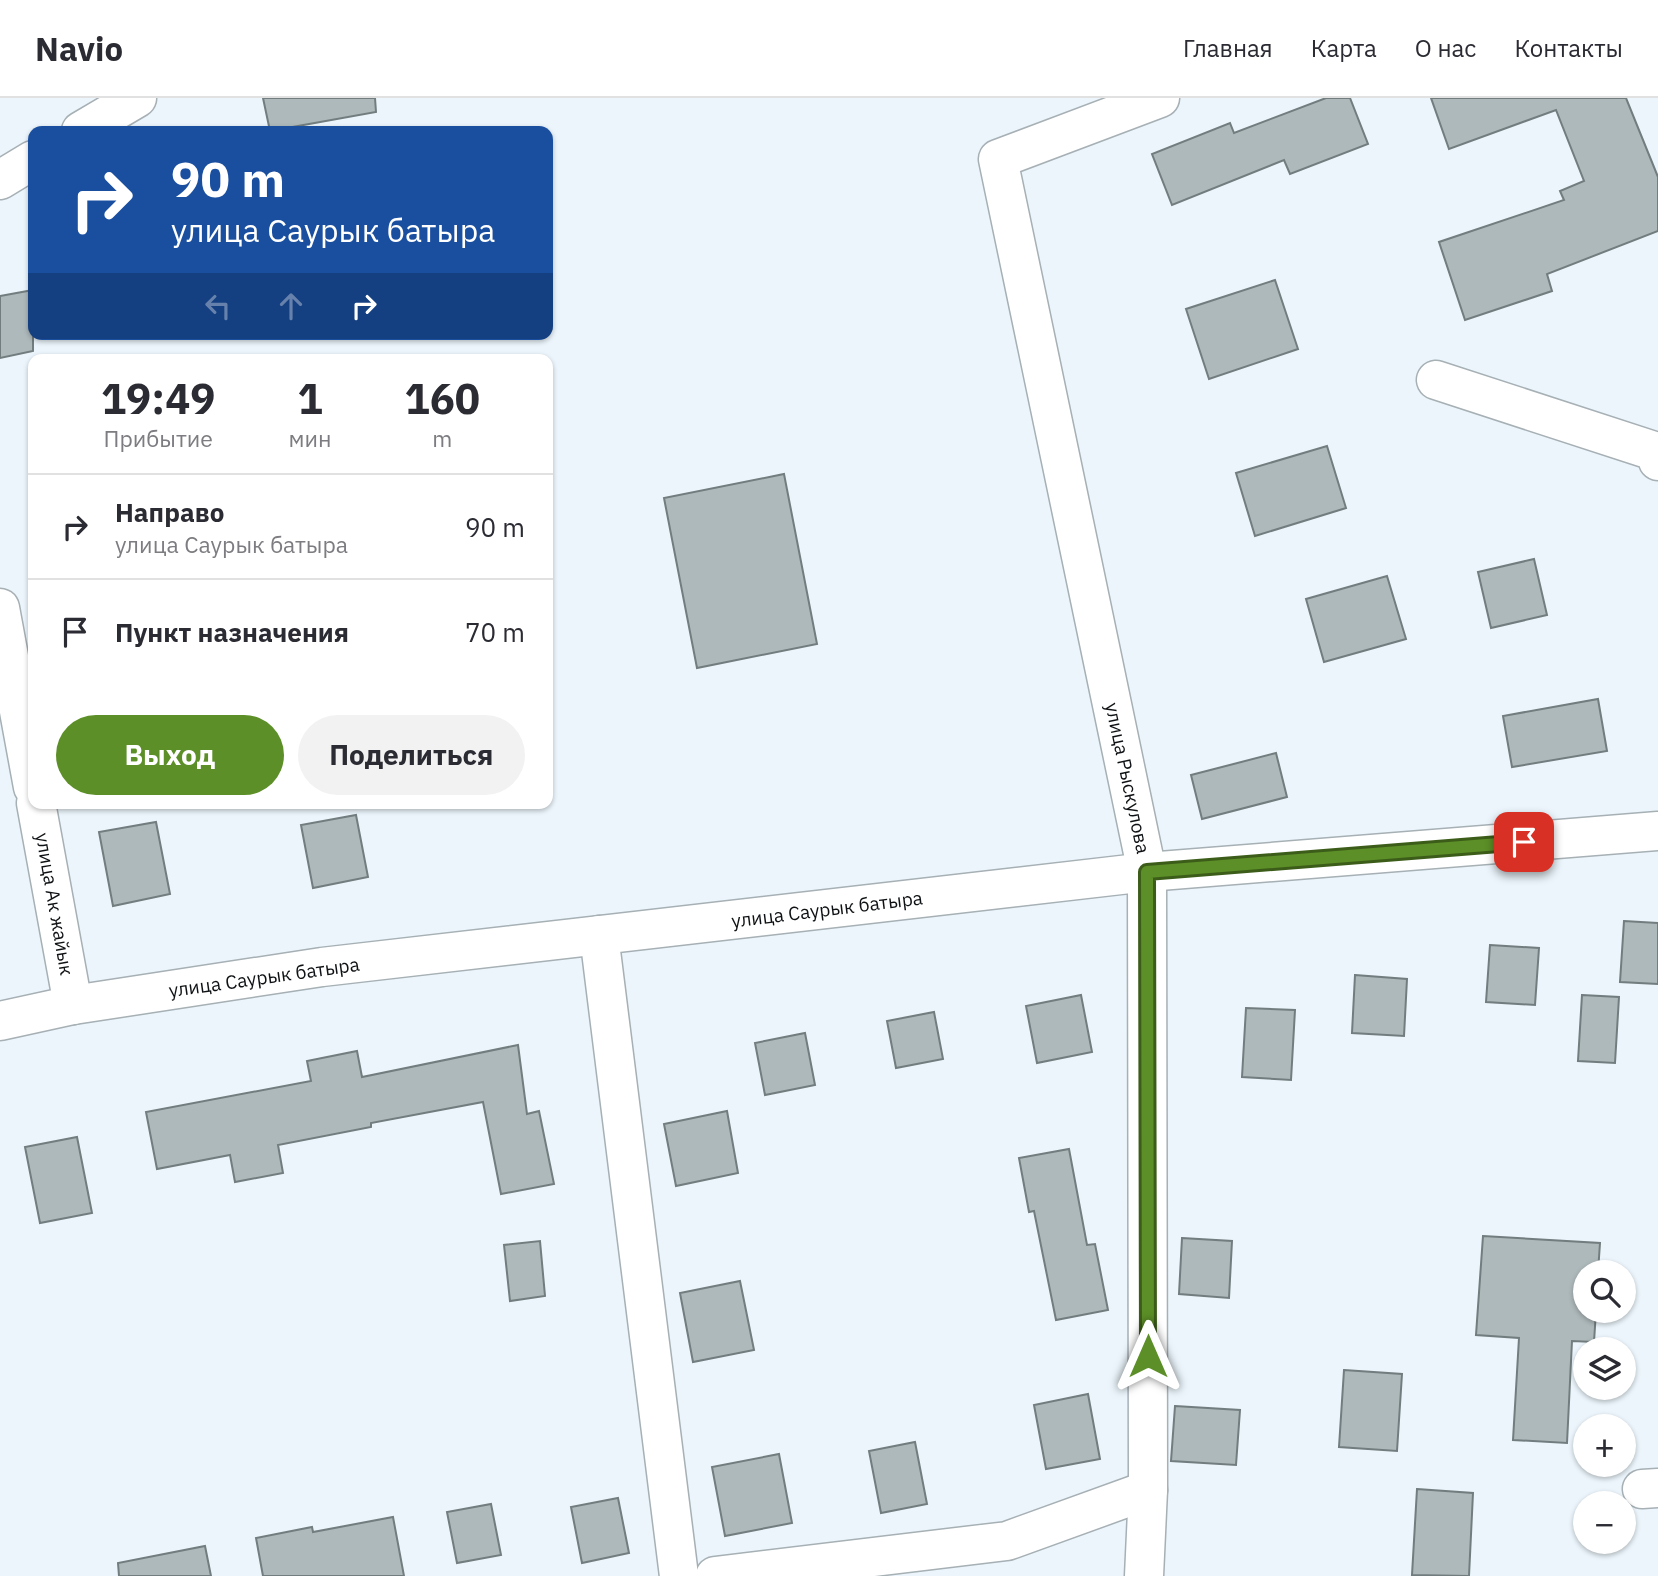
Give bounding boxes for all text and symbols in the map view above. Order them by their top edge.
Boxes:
text: Navio [35,27,123,70]
text: Главная [1183,32,1273,64]
text: Карта [1311,32,1377,64]
text: О нас [1415,32,1476,64]
text: Контакты [1514,32,1623,64]
text: 90 m [171,147,285,210]
icon: right [56,154,147,245]
text: улица Саурык батыра [171,209,495,251]
icon: left [199,287,237,325]
icon: ahead [272,287,310,325]
icon: right [345,287,383,325]
text: 19:49 [101,371,216,426]
text: 1 [297,371,323,426]
text: 160 [404,371,480,426]
text: Прибытие [104,423,213,453]
text: мин [288,423,332,453]
text: m [432,423,452,453]
text: Направо [115,495,224,529]
icon: right [56,508,94,546]
text: 90 m [465,510,525,544]
text: улица Саурык батыра [115,529,348,559]
icon: arrive [56,613,94,651]
text: Пункт назначения [115,615,349,649]
text: 70 m [465,615,525,649]
street label: улица Рыскулова [1100,700,1156,856]
button: Выход [56,715,284,795]
button: Поделиться [298,715,525,795]
pin [1494,812,1554,872]
icon: arrive [1505,823,1543,861]
street label: улица Ак жайык [31,831,79,977]
street label: улица Саурык батыра [730,885,924,933]
street label: улица Саурык батыра [167,952,361,1002]
map controls [1573,1260,1636,1554]
button: search [1573,1260,1636,1323]
position arrow [1111,1319,1185,1393]
button: layers [1573,1337,1636,1400]
button: + [1573,1414,1636,1477]
button: − [1573,1491,1636,1554]

